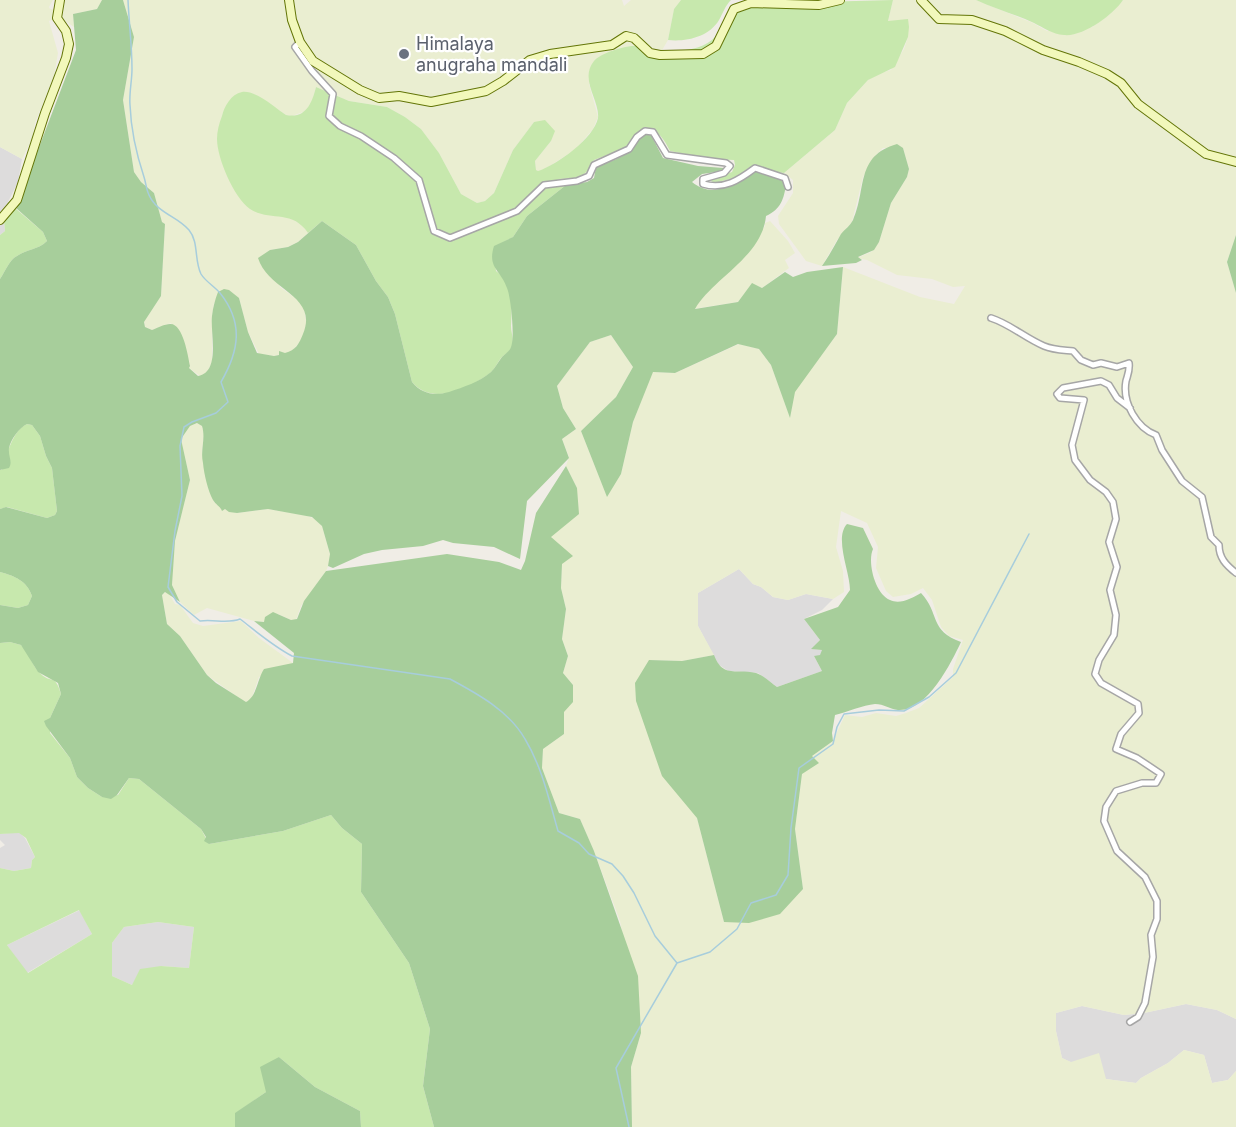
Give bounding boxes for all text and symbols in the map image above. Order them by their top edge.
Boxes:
place label: Himalaya anugraha mandali [416,33,567,75]
marker: Himalaya anugraha mandali [397,47,411,61]

